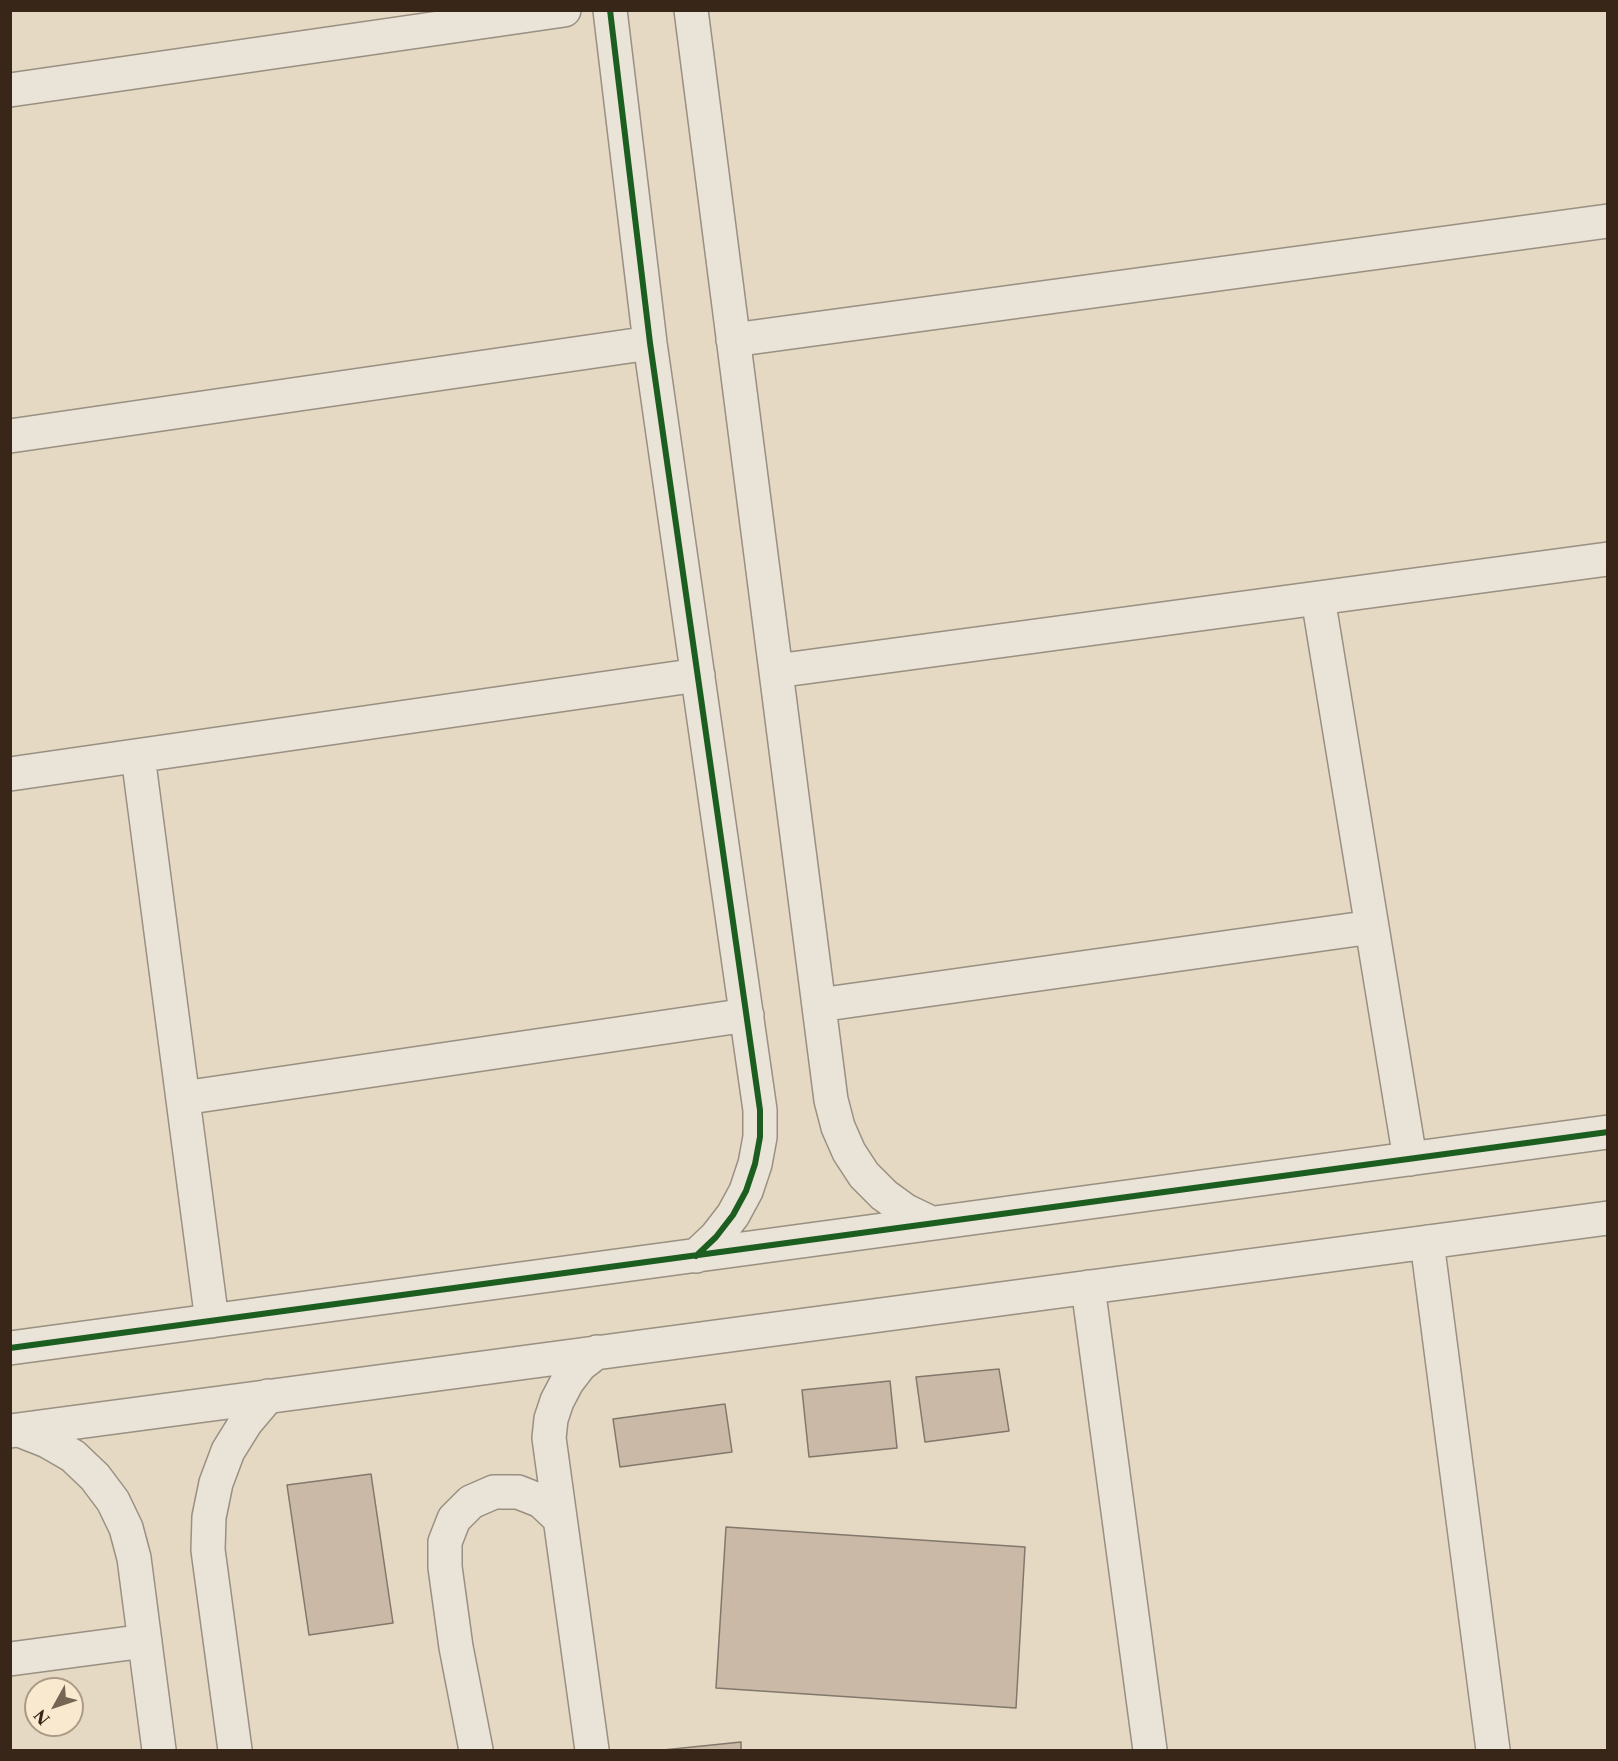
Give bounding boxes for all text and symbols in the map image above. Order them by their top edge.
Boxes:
north arrow [24,1677,84,1737]
text: N [30,1706,54,1729]

